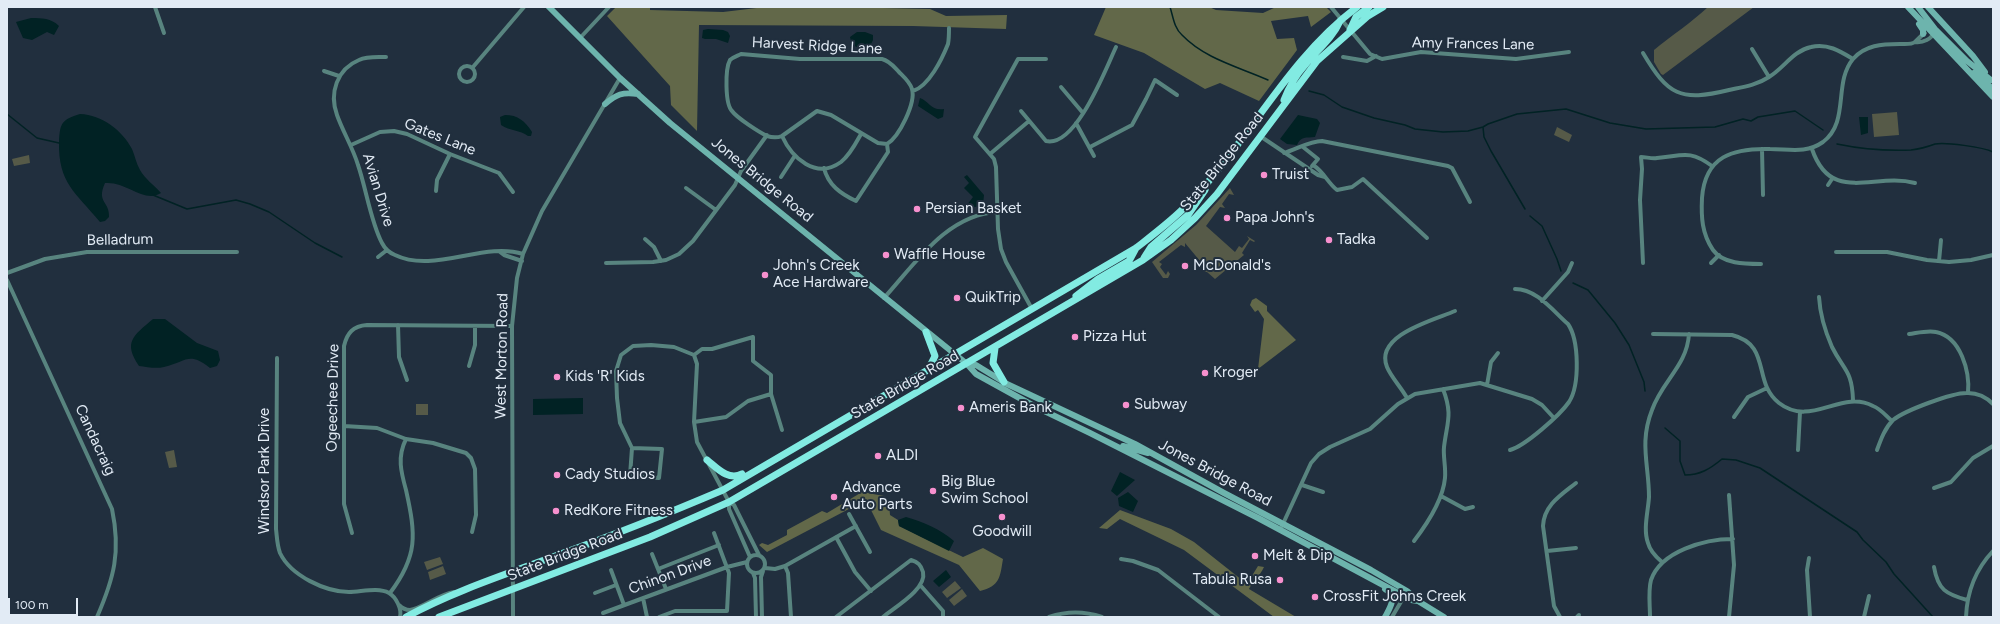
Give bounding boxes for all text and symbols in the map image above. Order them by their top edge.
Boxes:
street label: Harvest Ridge Lane [751,34,883,58]
street label: Amy Frances Lane [1412,34,1534,54]
street label: State Bridge Road [1177,109,1267,215]
street label: Gates Lane [402,114,478,160]
street label: Jones Bridge Road [708,134,816,226]
street label: Avian Drive [358,151,398,229]
place label: Truist [1272,166,1309,184]
marker: Truist [1259,170,1269,180]
place label: Persian Basket [925,200,1022,218]
marker: Persian Basket [912,204,922,214]
place label: Papa John's [1235,209,1315,227]
marker: Papa John's [1222,213,1232,223]
street label: Belladrum [87,230,153,250]
place label: Tadka [1337,231,1376,249]
marker: Tadka [1324,235,1334,245]
place label: Waffle House [894,246,985,264]
marker: Waffle House [881,250,891,260]
place label: John's Creek Ace Hardware [773,257,868,292]
place label: McDonald's [1193,257,1271,275]
marker: McDonald's [1180,261,1190,271]
marker: John's Creek Ace Hardware [760,270,770,280]
place label: QuikTrip [965,289,1021,307]
street label: West Morton Road [492,293,512,419]
marker: QuikTrip [952,293,962,303]
place label: Pizza Hut [1083,328,1147,346]
marker: Pizza Hut [1070,332,1080,342]
street label: Ogeechee Drive [323,344,343,452]
street label: State Bridge Road [848,347,962,423]
place label: Kroger [1213,364,1258,382]
place label: Kids 'R' Kids [565,368,645,386]
marker: Kroger [1200,368,1210,378]
marker: Kids 'R' Kids [552,372,562,382]
place label: Subway [1134,396,1187,414]
place label: Ameris Bank [969,399,1052,417]
marker: Subway [1121,400,1131,410]
street label: Candacraig [71,402,119,478]
marker: Ameris Bank [956,403,966,413]
street label: Windsor Park Drive [256,408,274,534]
street label: Jones Bridge Road [1155,436,1275,510]
place label: ALDI [886,447,918,465]
marker: ALDI [873,451,883,461]
place label: Cady Studios [565,466,655,484]
marker: Cady Studios [552,470,562,480]
place label: Big Blue Swim School [941,473,1028,508]
place label: Advance Auto Parts [842,479,912,514]
marker: Big Blue Swim School [928,486,938,496]
marker: Advance Auto Parts [829,492,839,502]
place label: RedKore Fitness [564,502,673,520]
marker: RedKore Fitness [551,506,561,516]
marker: Goodwill [997,512,1007,522]
place label: Goodwill [972,523,1032,541]
street label: State Bridge Road [505,525,625,585]
place label: Melt & Dip [1263,547,1333,565]
marker: Melt & Dip [1250,551,1260,561]
street label: Chinon Drive [626,552,714,598]
place label: Tabula Rusa [1193,571,1272,589]
marker: Tabula Rusa [1275,575,1285,585]
place label: CrossFit Johns Creek [1323,588,1466,606]
scale bar [10,590,80,616]
marker: CrossFit Johns Creek [1310,592,1320,602]
text: 100 m [15,598,49,612]

